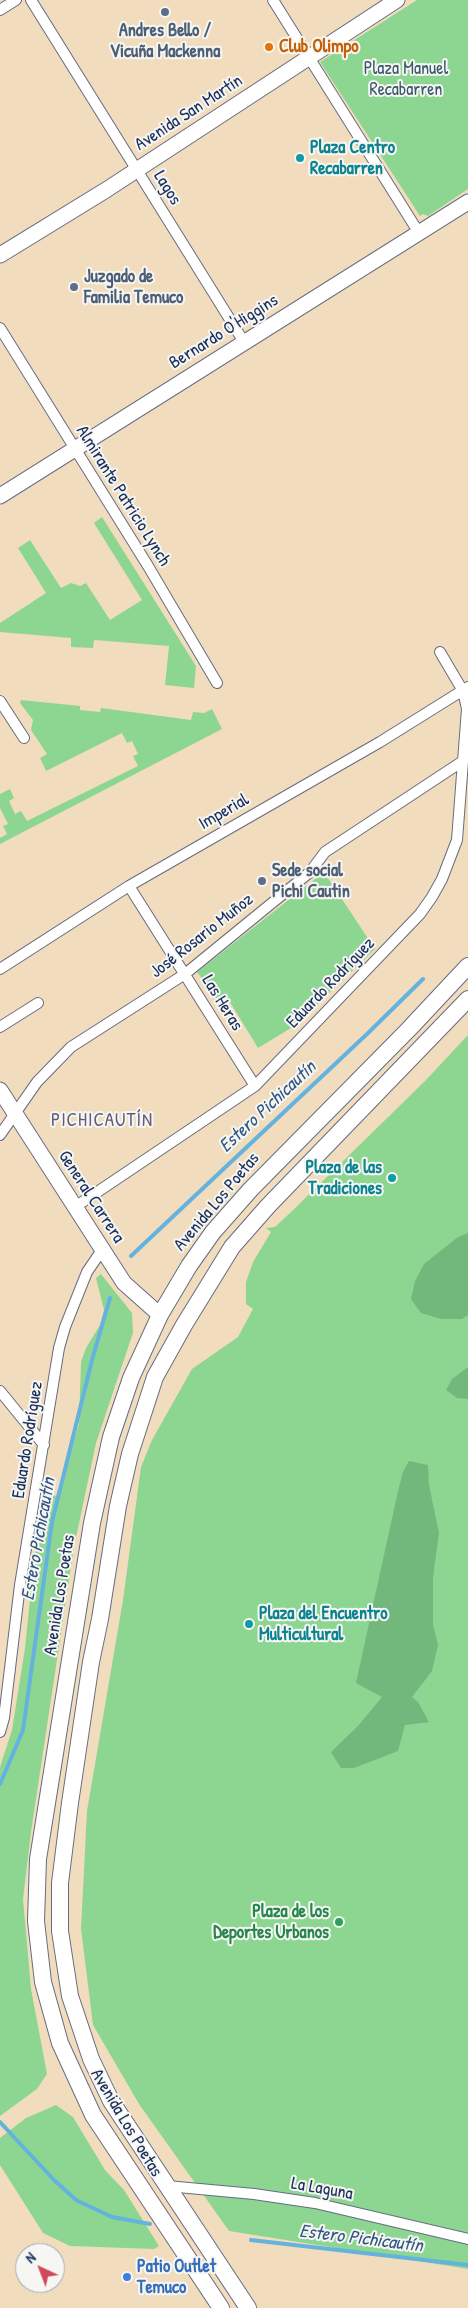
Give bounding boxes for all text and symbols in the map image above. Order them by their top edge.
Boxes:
marker: Andres Bello / Vicuña Mackenna [159,6,171,18]
place label: Andres Bello / Vicuña Mackenna [110,20,220,62]
place label: Club Olimpo [279,36,358,58]
marker: Club Olimpo [263,41,275,53]
park label: Plaza Manuel Recabarren [364,58,448,100]
street label: Avenida San Martín [131,70,247,156]
place label: Plaza Centro Recabarren [310,137,395,180]
marker: Plaza Centro Recabarren [294,152,306,164]
street label: Lagos [148,167,186,209]
place label: Juzgado de Familia Temuco [84,266,183,308]
marker: Juzgado de Familia Temuco [68,281,80,293]
street label: Bernardo O'Higgins [166,290,282,374]
street label: Almirante Patricio Lynch [71,422,175,570]
street label: Imperial [195,789,253,835]
place label: Sede social Pichi Cautin [272,860,350,902]
marker: Sede social Pichi Cautin [256,875,268,887]
street label: José Rosario Muñoz [146,889,258,983]
street label: Eduardo Rodríguez [282,933,380,1033]
street label: Las Heras [197,971,247,1035]
water label: Estero Pichicautín [215,1056,321,1158]
district label: PICHICAUTÍN [50,1110,154,1132]
street label: General Carrera [53,1147,129,1247]
street label: Avenida Los Poetas [170,1148,264,1256]
place label: Plaza de las Tradiciones [306,1157,382,1200]
marker: Plaza de las Tradiciones [386,1172,398,1184]
street label: Eduardo Rodríguez [8,1380,48,1500]
water label: Estero Pichicautín [17,1476,61,1602]
street label: Avenida Los Poetas [40,1533,80,1657]
place label: Plaza del Encuentro Multicultural [259,1603,387,1646]
marker: Plaza del Encuentro Multicultural [243,1618,255,1630]
place label: Plaza de los Deportes Urbanos [213,1901,329,1944]
marker: Plaza de los Deportes Urbanos [333,1916,345,1928]
street label: Avenida Los Poetas [85,2065,167,2181]
street label: La Laguna [290,2173,354,2205]
water label: Estero Pichicautín [298,2220,424,2258]
north arrow [15,2243,65,2293]
text: N [21,2248,39,2267]
place label: Patio Outlet Temuco [137,2256,216,2298]
marker: Patio Outlet Temuco [121,2271,133,2283]

